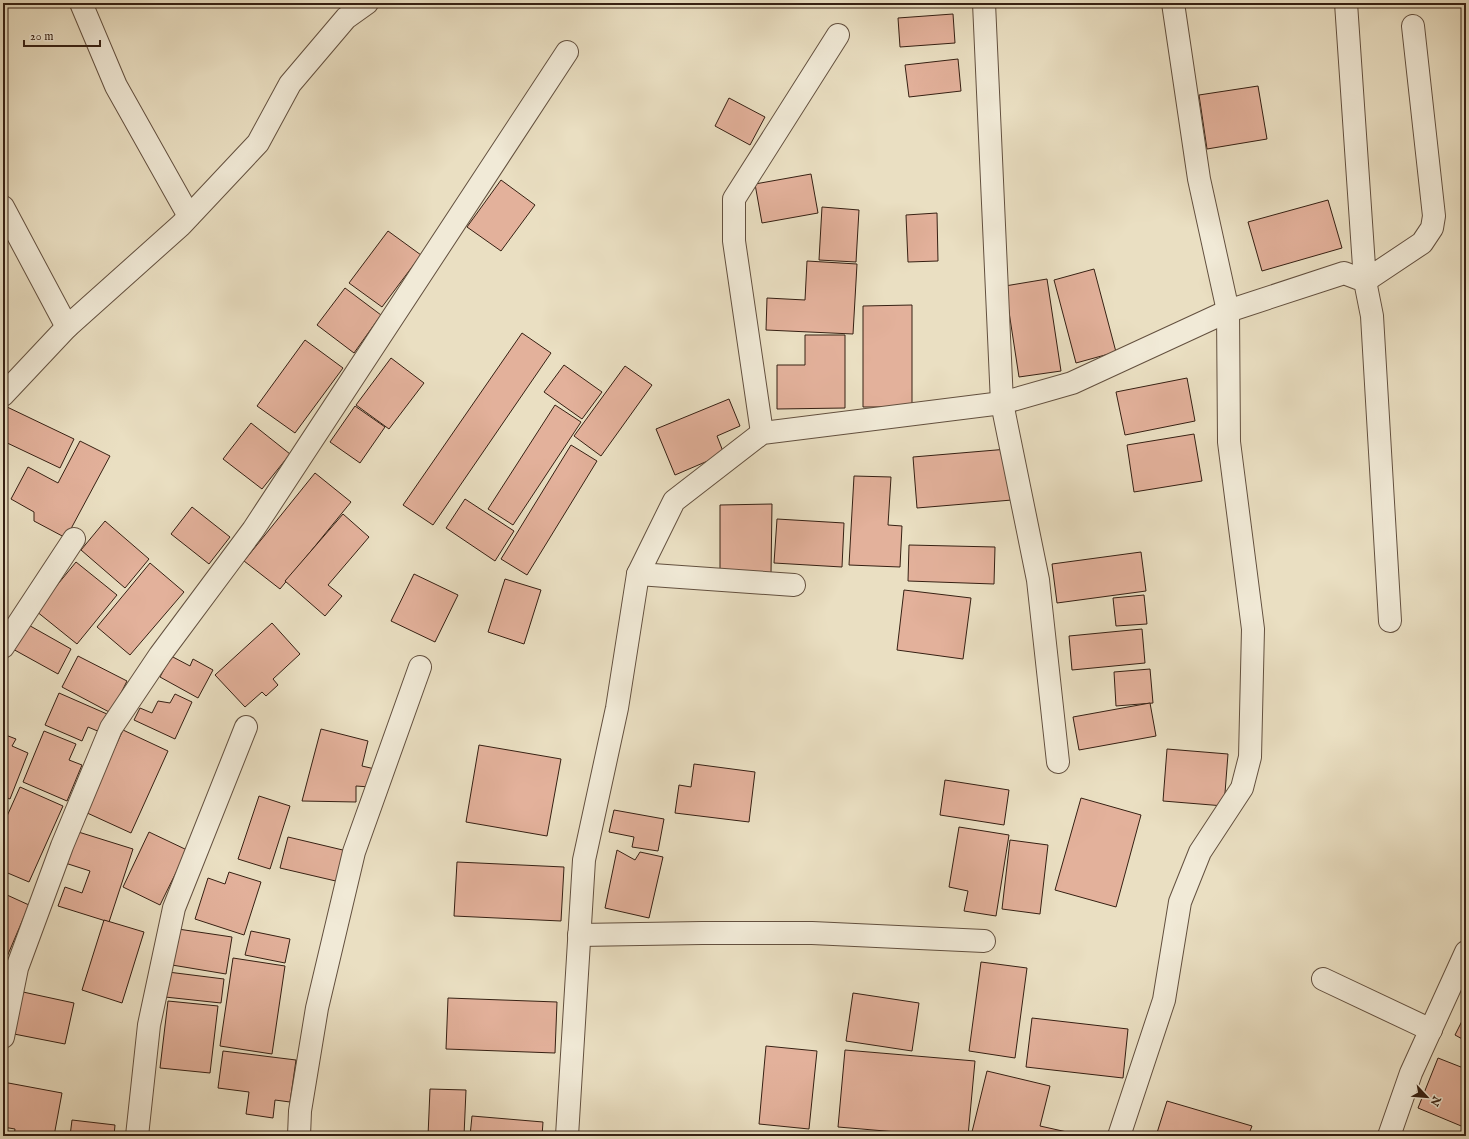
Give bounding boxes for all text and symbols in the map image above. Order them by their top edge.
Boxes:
scale bar [24,22,100,48]
text: 20 m [30,29,53,44]
north arrow [1407,1077,1447,1117]
text: N [1427,1093,1444,1109]

